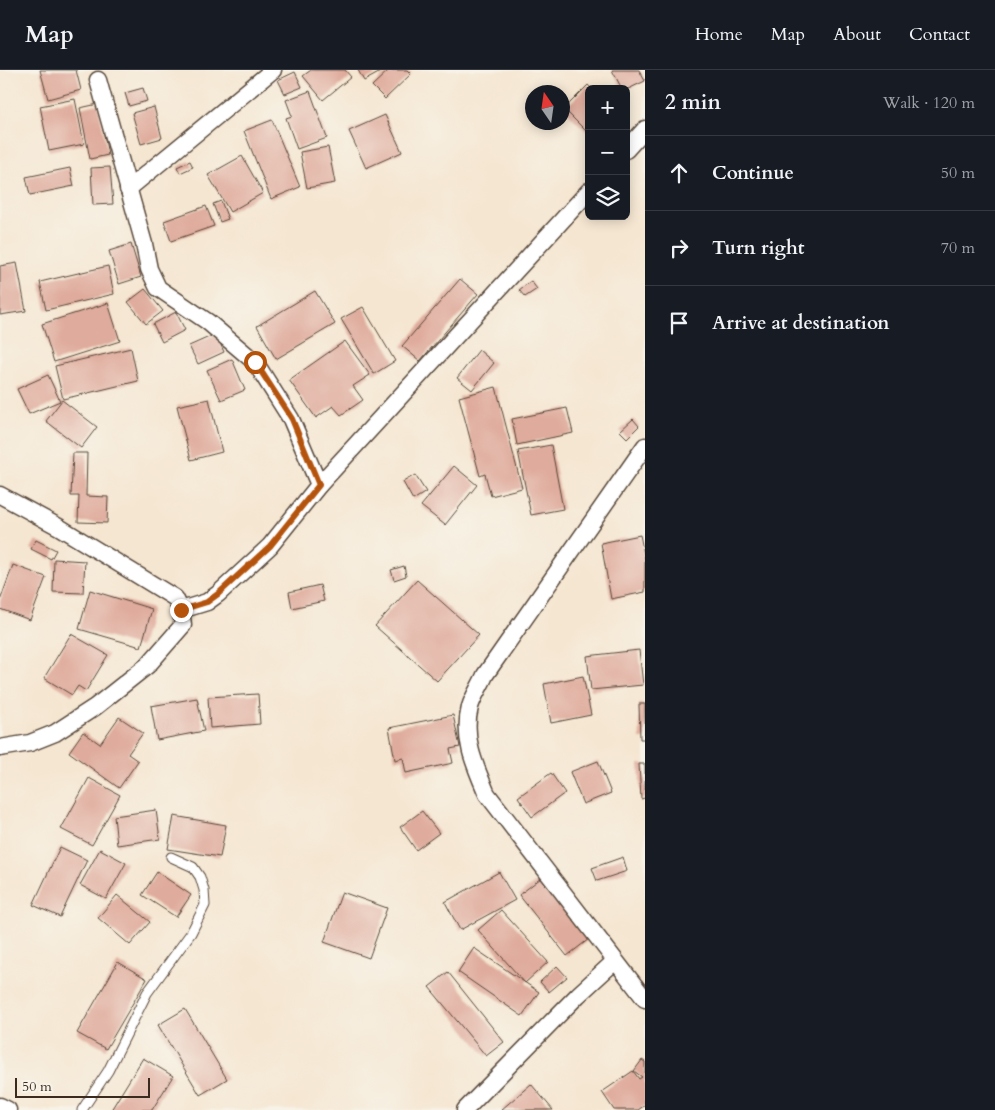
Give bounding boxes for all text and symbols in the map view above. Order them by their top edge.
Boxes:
text: Map [25,18,74,51]
text: Home [695,22,743,47]
text: Map [771,22,805,47]
text: About [833,22,881,47]
text: Contact [909,22,970,47]
north arrow [525,85,570,130]
map controls [585,85,630,220]
button: + [585,85,630,130]
text: 2 min [665,88,721,117]
text: Walk · 120 m [883,92,975,114]
button: − [585,130,630,175]
icon: ahead [665,159,693,187]
text: Continue [712,160,794,186]
text: 50 m [941,162,975,184]
button: layers [585,175,630,220]
icon: right [665,234,693,262]
text: Turn right [712,235,804,261]
text: 70 m [941,237,975,259]
icon: arrive [665,309,693,337]
text: Arrive at destination [712,310,889,336]
route start [244,351,267,374]
route end [170,599,193,622]
scale bar [15,1075,150,1098]
text: 50 m [22,1077,52,1096]

